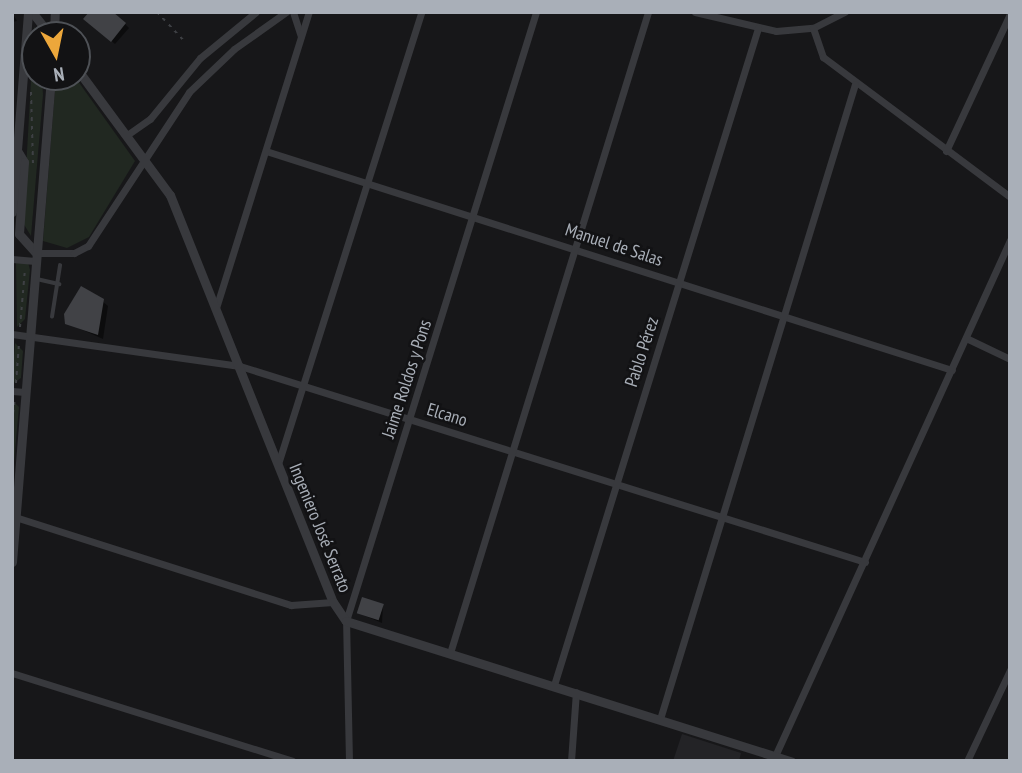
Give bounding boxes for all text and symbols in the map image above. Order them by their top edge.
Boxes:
north arrow [21,21,91,91]
text: N [52,62,66,87]
street label: Manuel de Salas [563,219,665,271]
street label: Pablo Pérez [621,314,663,390]
street label: Jaime Roldos y Pons [378,317,436,441]
street label: Elcano [424,399,470,431]
street label: Ingeniero José Serrato [284,460,356,596]

